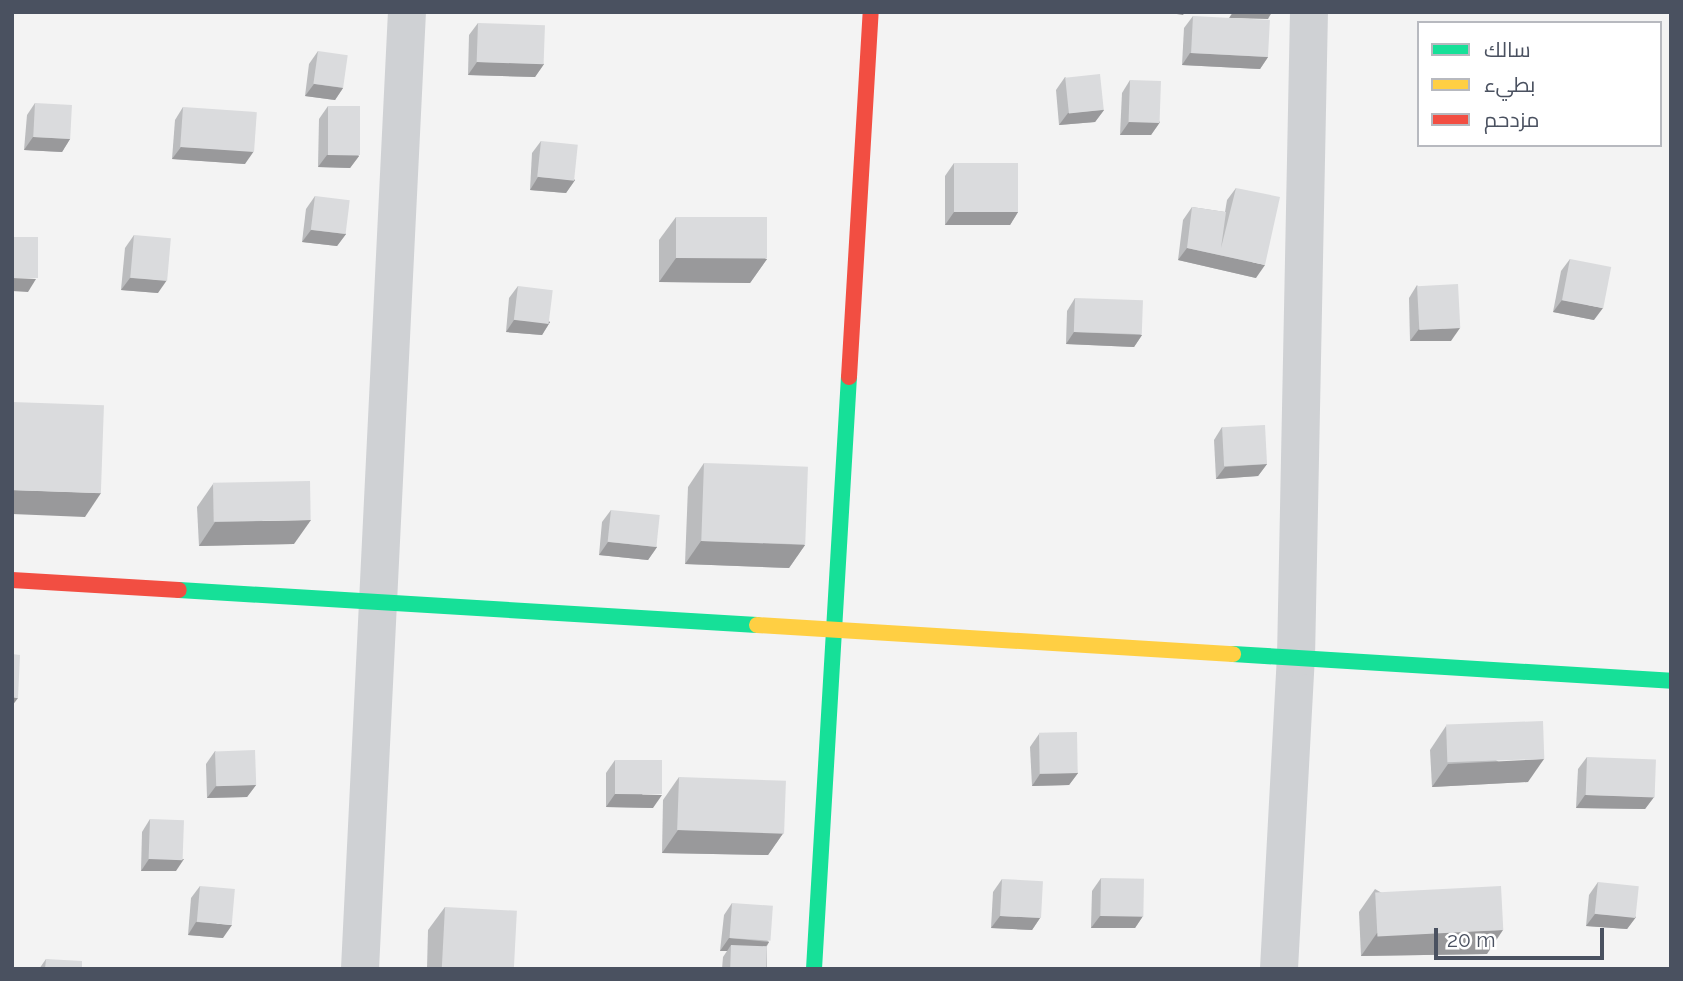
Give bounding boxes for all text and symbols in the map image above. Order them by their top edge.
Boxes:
legend [1417,21,1662,147]
text: سالك [1484,37,1531,62]
text: بطيء [1484,72,1535,97]
text: مزدحم [1484,107,1539,132]
scale bar [1438,914,1608,958]
text: 20 m [1447,927,1495,952]

